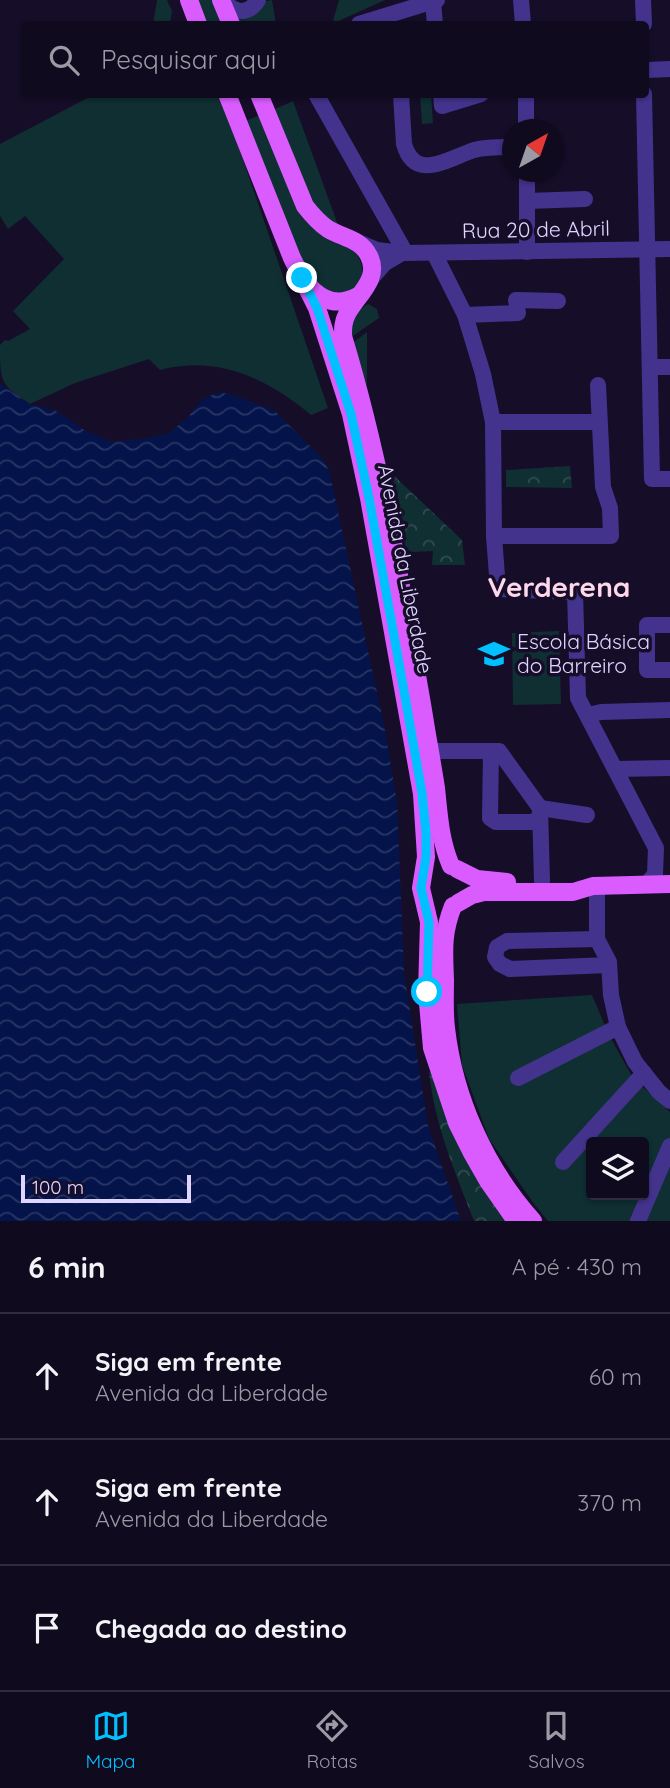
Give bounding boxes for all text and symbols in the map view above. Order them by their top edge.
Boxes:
search box [21,21,649,98]
icon: search [45,41,83,79]
text: Pesquisar aqui [101,43,276,76]
north arrow [502,119,565,182]
street label: Rua 20 de Abril [462,215,610,243]
route end [286,262,317,293]
street label: Avenida da Liberdade [373,462,439,676]
district label: Verderena [488,569,630,604]
place label: Escola Básica do Barreiro [517,628,650,678]
school or university icon: Escola Básica do Barreiro [477,637,511,671]
route start [411,976,442,1007]
map controls [586,1137,649,1200]
button: layers [586,1137,649,1200]
scale bar [21,1172,191,1204]
text: 100 m [32,1175,84,1199]
text: 6 min [28,1248,106,1286]
text: A pé · 430 m [512,1252,642,1281]
text: Siga em frente [95,1345,282,1378]
icon: ahead [28,1357,66,1395]
text: 60 m [589,1362,642,1391]
text: Avenida da Liberdade [95,1378,328,1407]
text: Siga em frente [95,1471,282,1504]
icon: ahead [28,1483,66,1521]
text: 370 m [577,1488,642,1517]
text: Avenida da Liberdade [95,1504,328,1533]
icon: arrive [28,1609,66,1647]
text: Chegada ao destino [95,1612,347,1645]
tab: Mapa [85,1707,136,1773]
tab: Rotas [306,1707,357,1773]
tab: Salvos [528,1707,585,1773]

